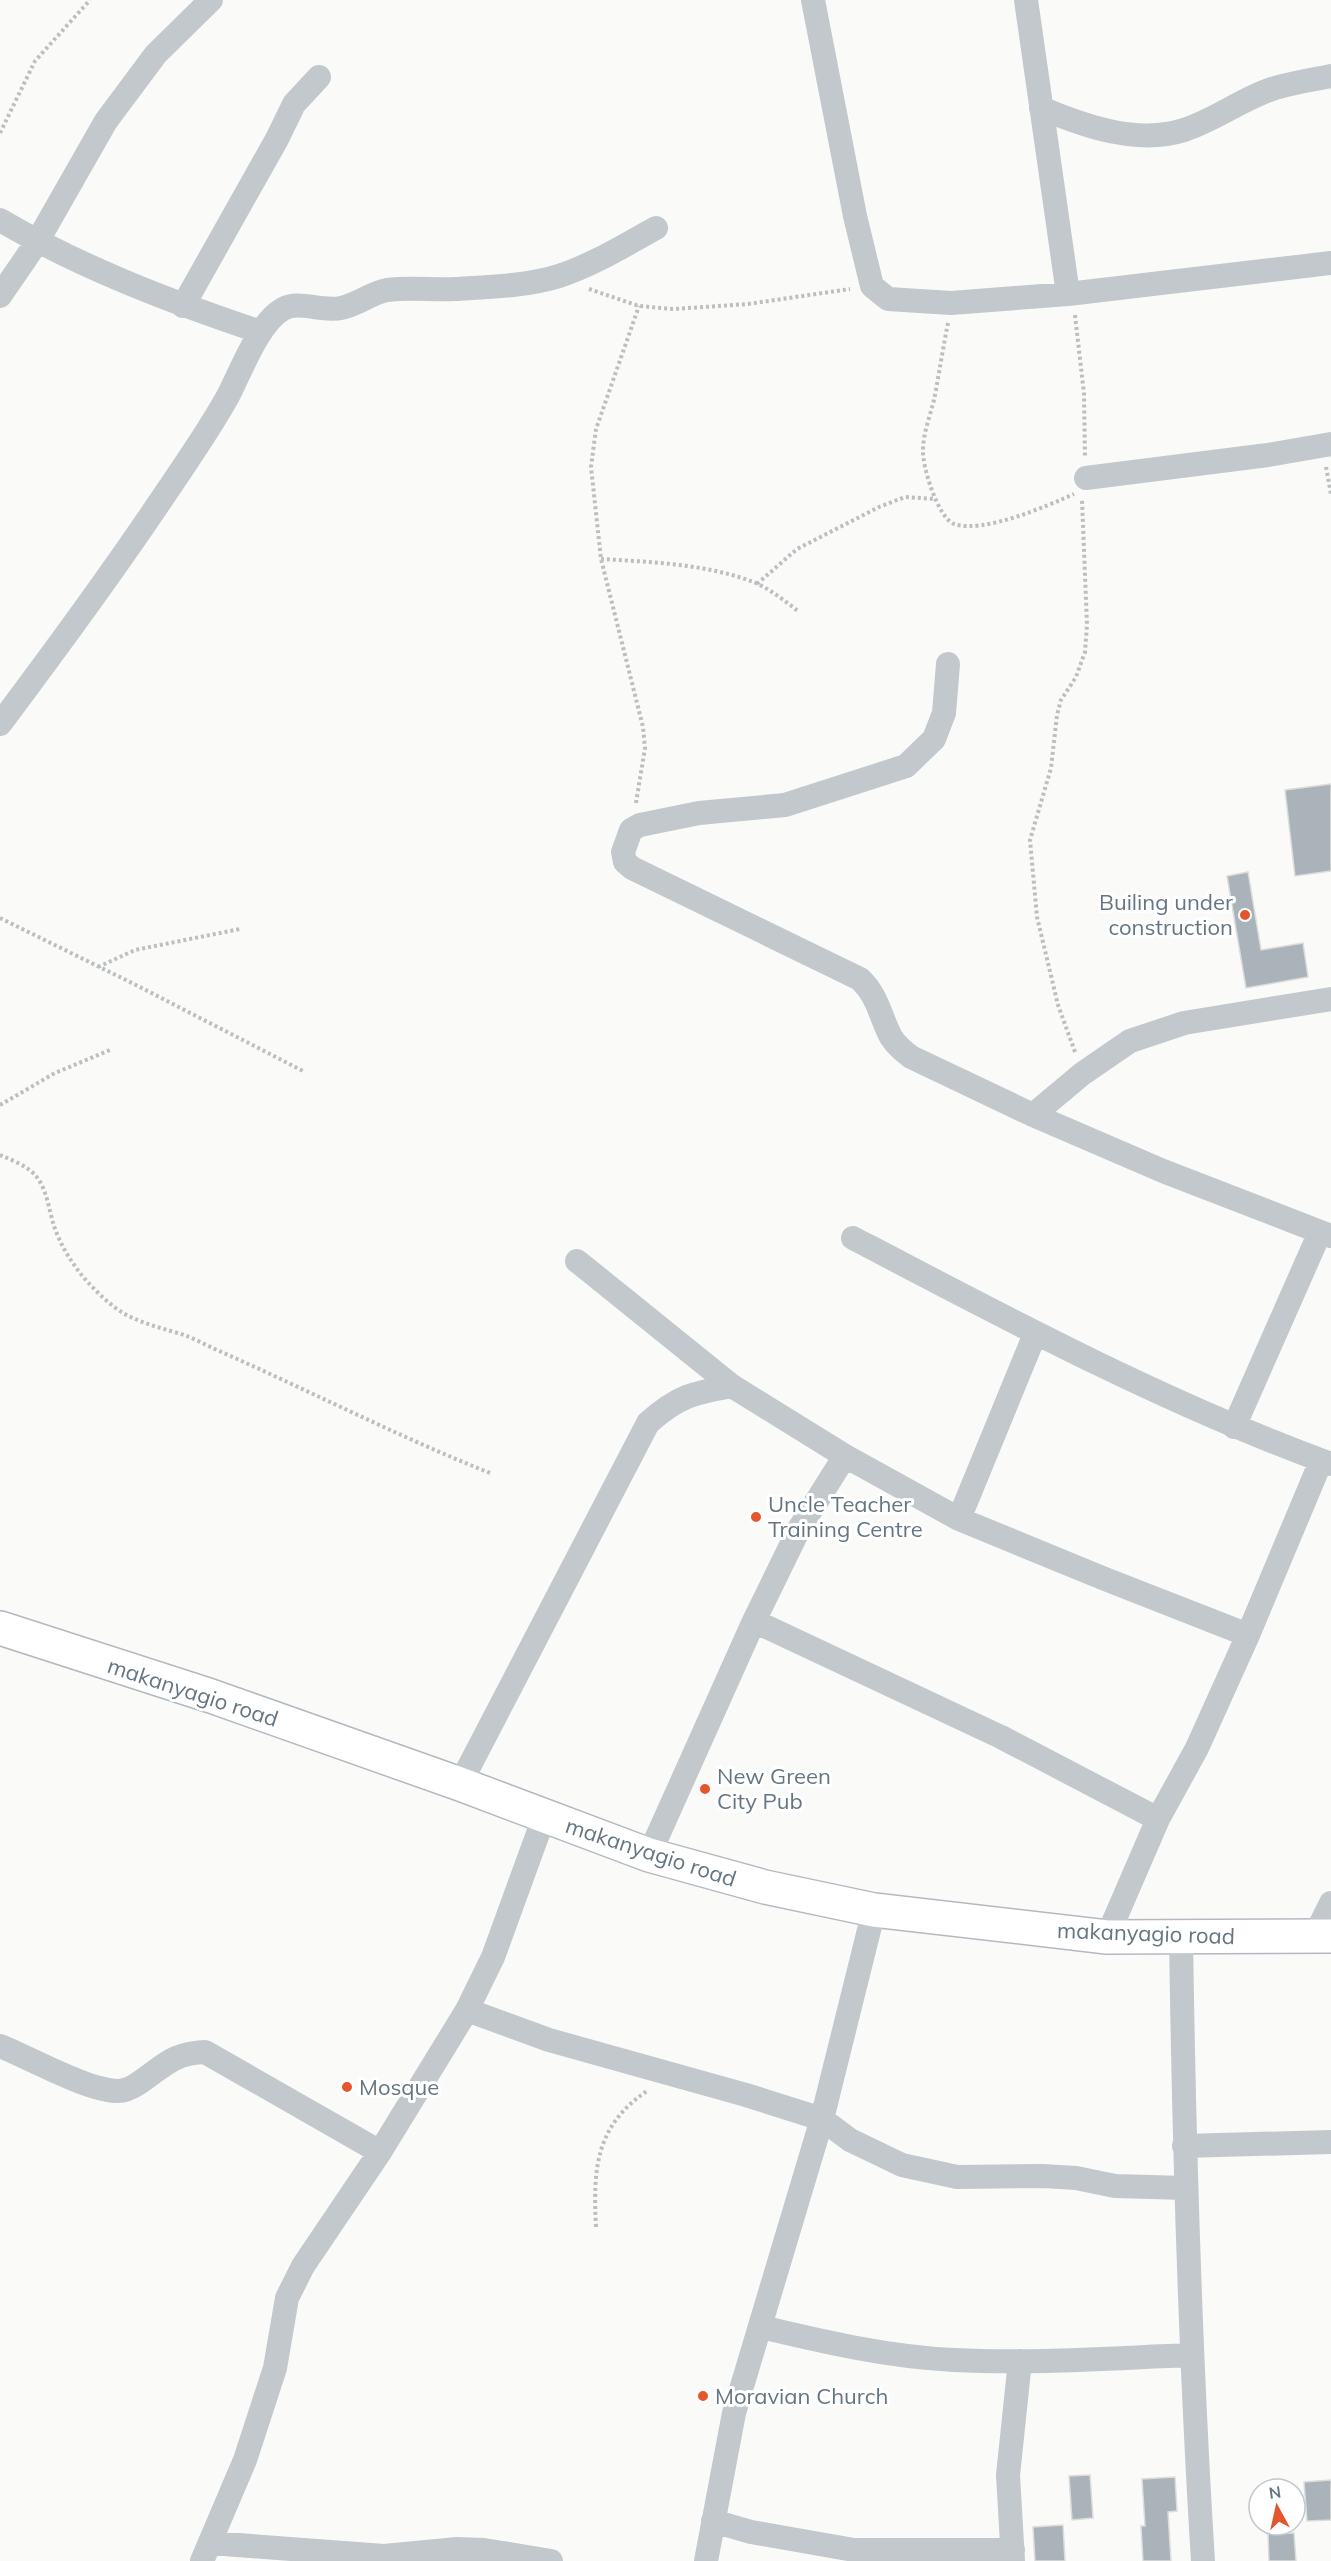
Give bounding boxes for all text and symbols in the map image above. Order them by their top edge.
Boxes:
place label: Builing under construction [1099,888,1233,941]
marker: Builing under construction [1238,908,1252,922]
place label: Uncle Teacher Training Centre [768,1490,923,1543]
marker: Uncle Teacher Training Centre [749,1510,763,1524]
street label: makanyagio road [104,1651,282,1733]
place label: New Green City Pub [717,1762,831,1815]
marker: New Green City Pub [698,1782,712,1796]
street label: makanyagio road [562,1811,740,1893]
street label: makanyagio road [1057,1916,1235,1950]
place label: Mosque [359,2073,439,2101]
marker: Mosque [340,2080,354,2094]
place label: Moravian Church [715,2382,888,2410]
marker: Moravian Church [696,2389,710,2403]
north arrow [1247,2477,1307,2537]
text: N [1268,2481,1282,2503]

